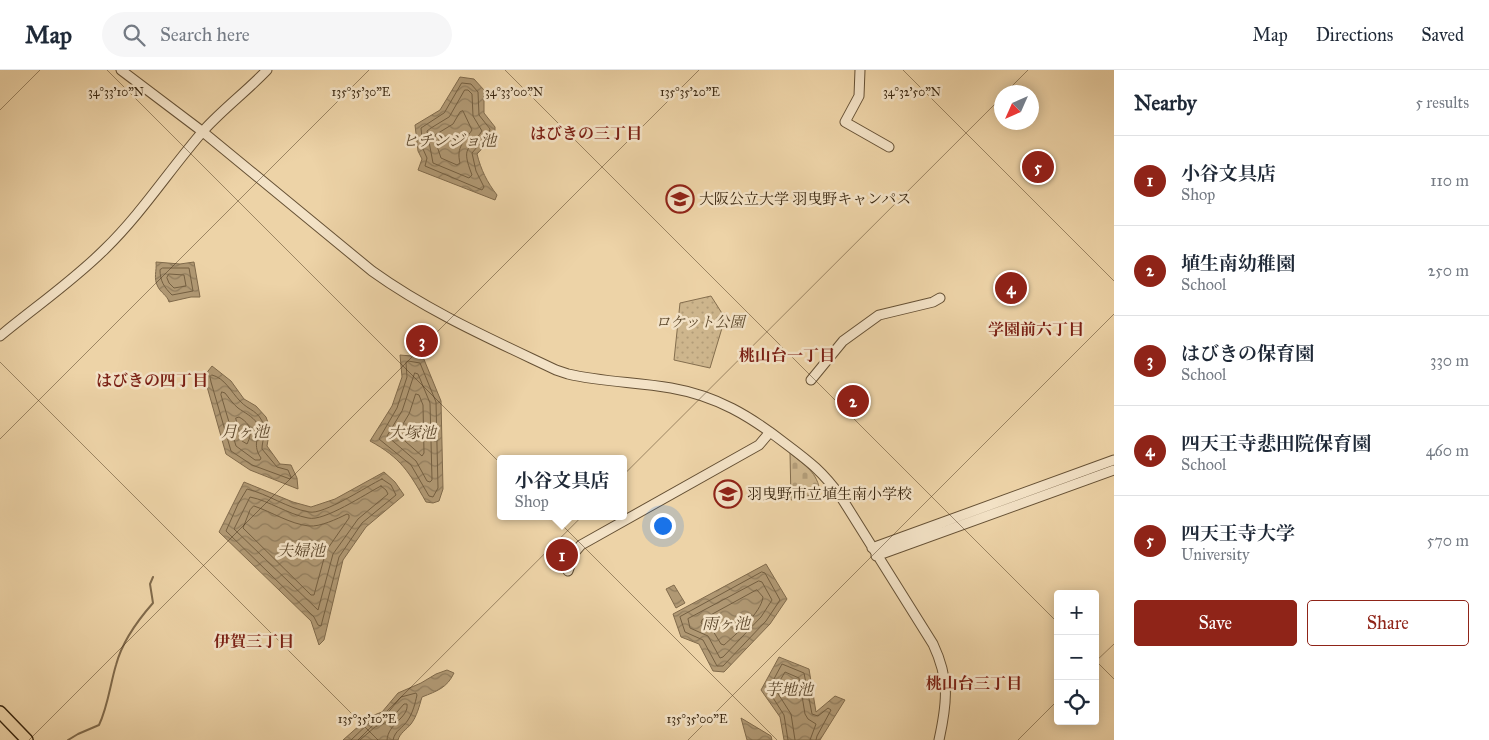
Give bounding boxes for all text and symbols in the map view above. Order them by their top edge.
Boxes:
search box [102,12,452,57]
text: Map [25,20,72,50]
icon: search [120,21,148,49]
text: Search here [160,23,250,46]
text: Map [1252,24,1288,46]
text: Directions [1316,24,1393,46]
text: Saved [1421,24,1464,46]
text: 34°33'10"N [88,85,144,99]
text: 135°35'30"E [332,85,391,99]
text: 34°33'00"N [485,85,543,99]
text: 135°35'20"E [660,85,720,99]
text: 34°32'50"N [883,85,941,99]
north arrow [994,85,1039,130]
text: Nearby [1134,90,1197,116]
text: 5 results [1415,93,1469,112]
district label: はびきの三丁目 [530,124,642,143]
water label: ヒチンジョ池 [402,131,498,150]
pin: 5 [1022,148,1054,186]
text: 小谷文具店 [1181,162,1276,185]
text: 1 [1147,171,1153,190]
text: 110 m [1430,171,1469,190]
school or university icon: 大阪公立大学 羽曳野キャンパス [665,184,695,214]
text: Shop [1181,185,1215,204]
place label: 大阪公立大学 羽曳野キャンパス [699,190,911,208]
text: 埴生南幼稚園 [1181,252,1295,275]
text: 2 [1146,261,1154,280]
text: 250 m [1428,261,1469,280]
pin: 4 [995,269,1027,307]
text: School [1181,275,1226,294]
park label: ロケット公園 [655,313,748,331]
district label: 学園前六丁目 [988,320,1084,339]
pin: 3 [406,322,438,360]
text: はびきの保育園 [1181,342,1314,365]
district label: 桃山台一丁目 [739,346,835,365]
text: 3 [1147,351,1153,370]
text: 330 m [1430,351,1469,370]
text: School [1181,365,1226,384]
district label: はびきの四丁目 [96,371,208,390]
pin: 2 [837,382,869,420]
water label: 月ヶ池 [221,422,271,441]
water label: 大塚池 [388,423,438,442]
text: 四天王寺悲田院保育園 [1181,432,1371,455]
text: 4 [1146,441,1154,460]
text: 460 m [1426,441,1469,460]
popup [497,455,627,520]
text: School [1181,455,1226,474]
text: 小谷文具店 [514,469,610,492]
school or university icon: 羽曳野市立埴生南小学校 [713,479,743,509]
place label: 羽曳野市立埴生南小学校 [747,485,912,503]
text: Shop [514,492,549,511]
your location [650,513,676,539]
text: 四天王寺大学 [1181,522,1295,545]
text: 5 [1146,531,1154,550]
text: 570 m [1427,531,1469,550]
pin: 1 [546,536,578,574]
water label: 夫婦池 [277,541,327,560]
text: University [1181,545,1250,564]
map controls [1054,590,1099,725]
button: + [1054,590,1099,635]
button: Save [1134,600,1297,646]
button: Share [1307,600,1469,646]
water label: 雨ヶ池 [702,614,752,633]
district label: 伊賀三丁目 [214,632,294,651]
button: − [1054,635,1099,680]
district label: 桃山台三丁目 [926,674,1022,693]
water label: 芋地池 [765,680,815,699]
button: locate [1054,680,1099,725]
text: 135°35'10"E [338,712,397,726]
text: 135°35'00"E [667,712,728,726]

